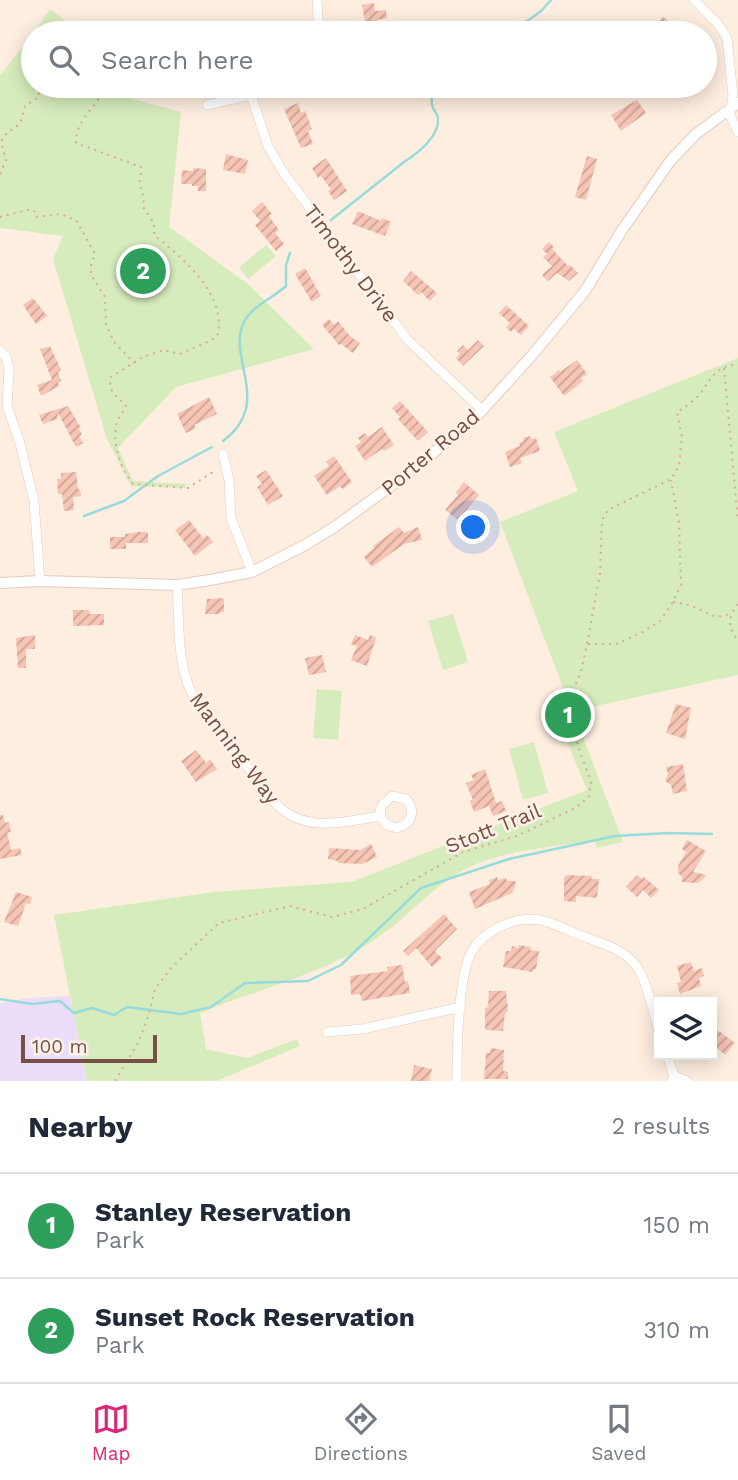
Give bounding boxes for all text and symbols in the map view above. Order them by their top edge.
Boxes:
search box [21,21,717,98]
icon: search [45,41,83,79]
text: Search here [101,45,253,75]
street label: Timothy Drive [298,199,404,327]
pin: 2 [120,245,166,297]
street label: Porter Road [376,404,484,500]
your location [456,510,490,544]
street label: Manning Way [185,687,285,809]
pin: 1 [545,689,591,741]
street label: Stott Trail [442,797,545,858]
map controls [654,997,717,1060]
button: layers [654,997,717,1060]
scale bar [21,1032,158,1064]
text: 100 m [32,1035,88,1058]
text: Nearby [28,1109,133,1144]
text: 2 results [612,1113,710,1140]
text: Stanley Reservation [95,1197,351,1227]
text: 1 [46,1212,56,1239]
text: 150 m [644,1212,710,1239]
text: Park [95,1227,144,1254]
text: Sunset Rock Reservation [95,1302,415,1332]
text: 2 [44,1317,58,1344]
text: 310 m [644,1317,710,1344]
text: Park [95,1332,144,1359]
tab: Map [92,1400,130,1465]
tab: Directions [314,1400,408,1465]
tab: Saved [591,1400,646,1465]

